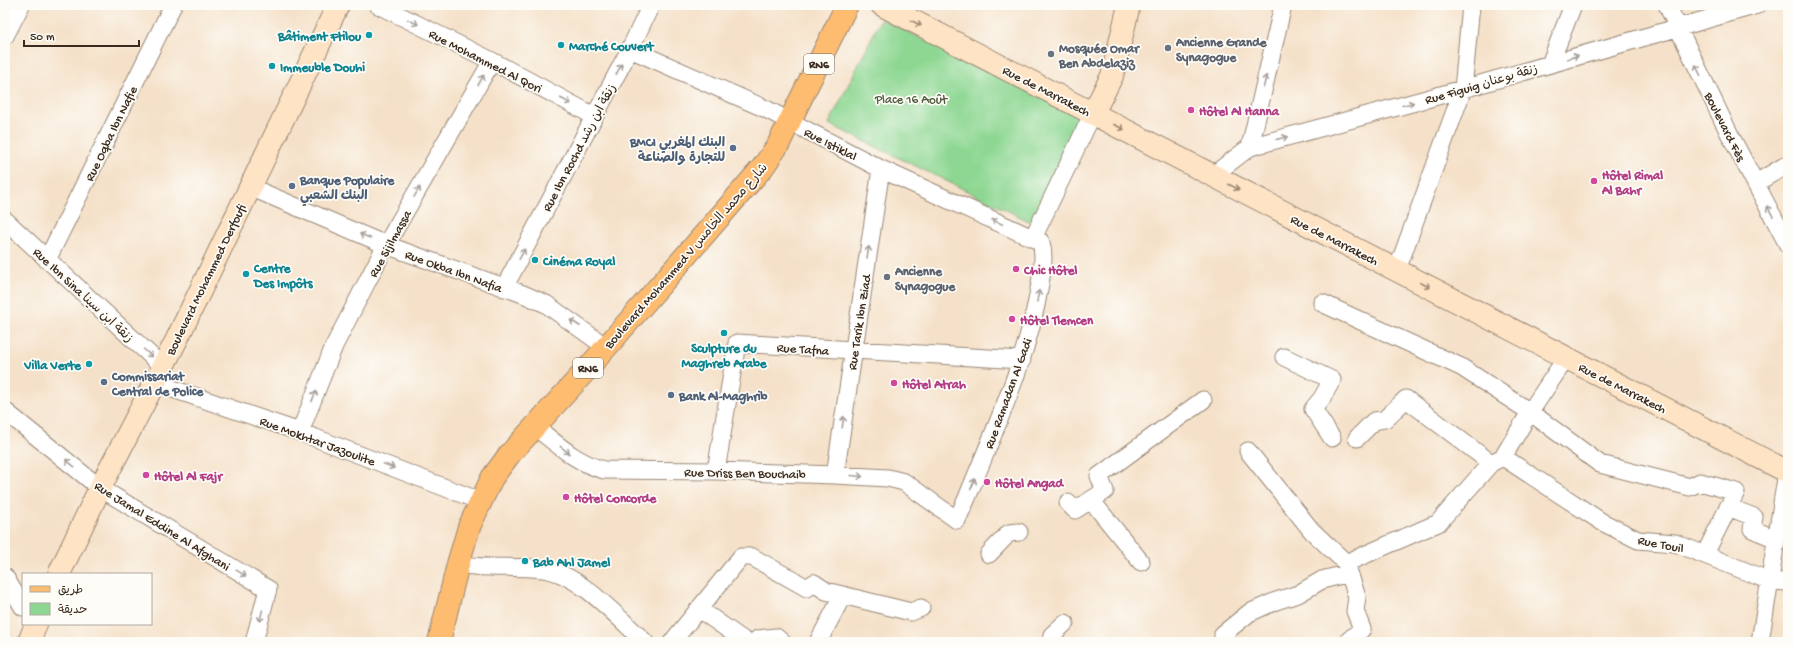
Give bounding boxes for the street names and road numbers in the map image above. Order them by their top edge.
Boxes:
street label: Rue Mohammed Al Qori [426,27,544,97]
road number: RN6 [804,54,834,74]
street label: Rue Figuig زنقة بوعنان [1424,62,1540,109]
street label: Rue de Marrakech [999,64,1092,121]
street label: Rue Ibn Rochd زنقة ابن رشد [540,82,620,215]
street label: Rue Oqba Ibn Nafie [83,84,142,184]
street label: Boulevard Fès [1700,89,1748,165]
street label: Rue Istiklal [801,125,859,165]
street label: Boulevard Mohammed V شارع محمد الخامس [602,161,772,353]
street label: Boulevard Mohammed Derfoufi [164,202,251,359]
street label: Rue Sijilmassa [367,207,416,280]
street label: Rue de Marrakech [1287,213,1380,270]
street label: Rue Ibn Sina زنقة ابن سينا [29,245,136,346]
street label: Rue Okba Ibn Nafia [402,248,505,297]
street label: Rue Tarik Ibn Ziad [846,272,876,371]
street label: Rue Ramadan Al Gadi [982,336,1036,451]
street label: Rue Tafna [776,341,830,360]
road number: RN6 [573,358,603,378]
street label: Rue de Marrakech [1575,361,1668,418]
street label: Rue Mokhtar Jazoulite [257,414,377,470]
street label: Rue Driss Ben Bouchaib [684,466,806,483]
street label: Rue Jamal Eddine Al Afghani [91,479,232,575]
street label: Rue Touil [1636,534,1685,557]

